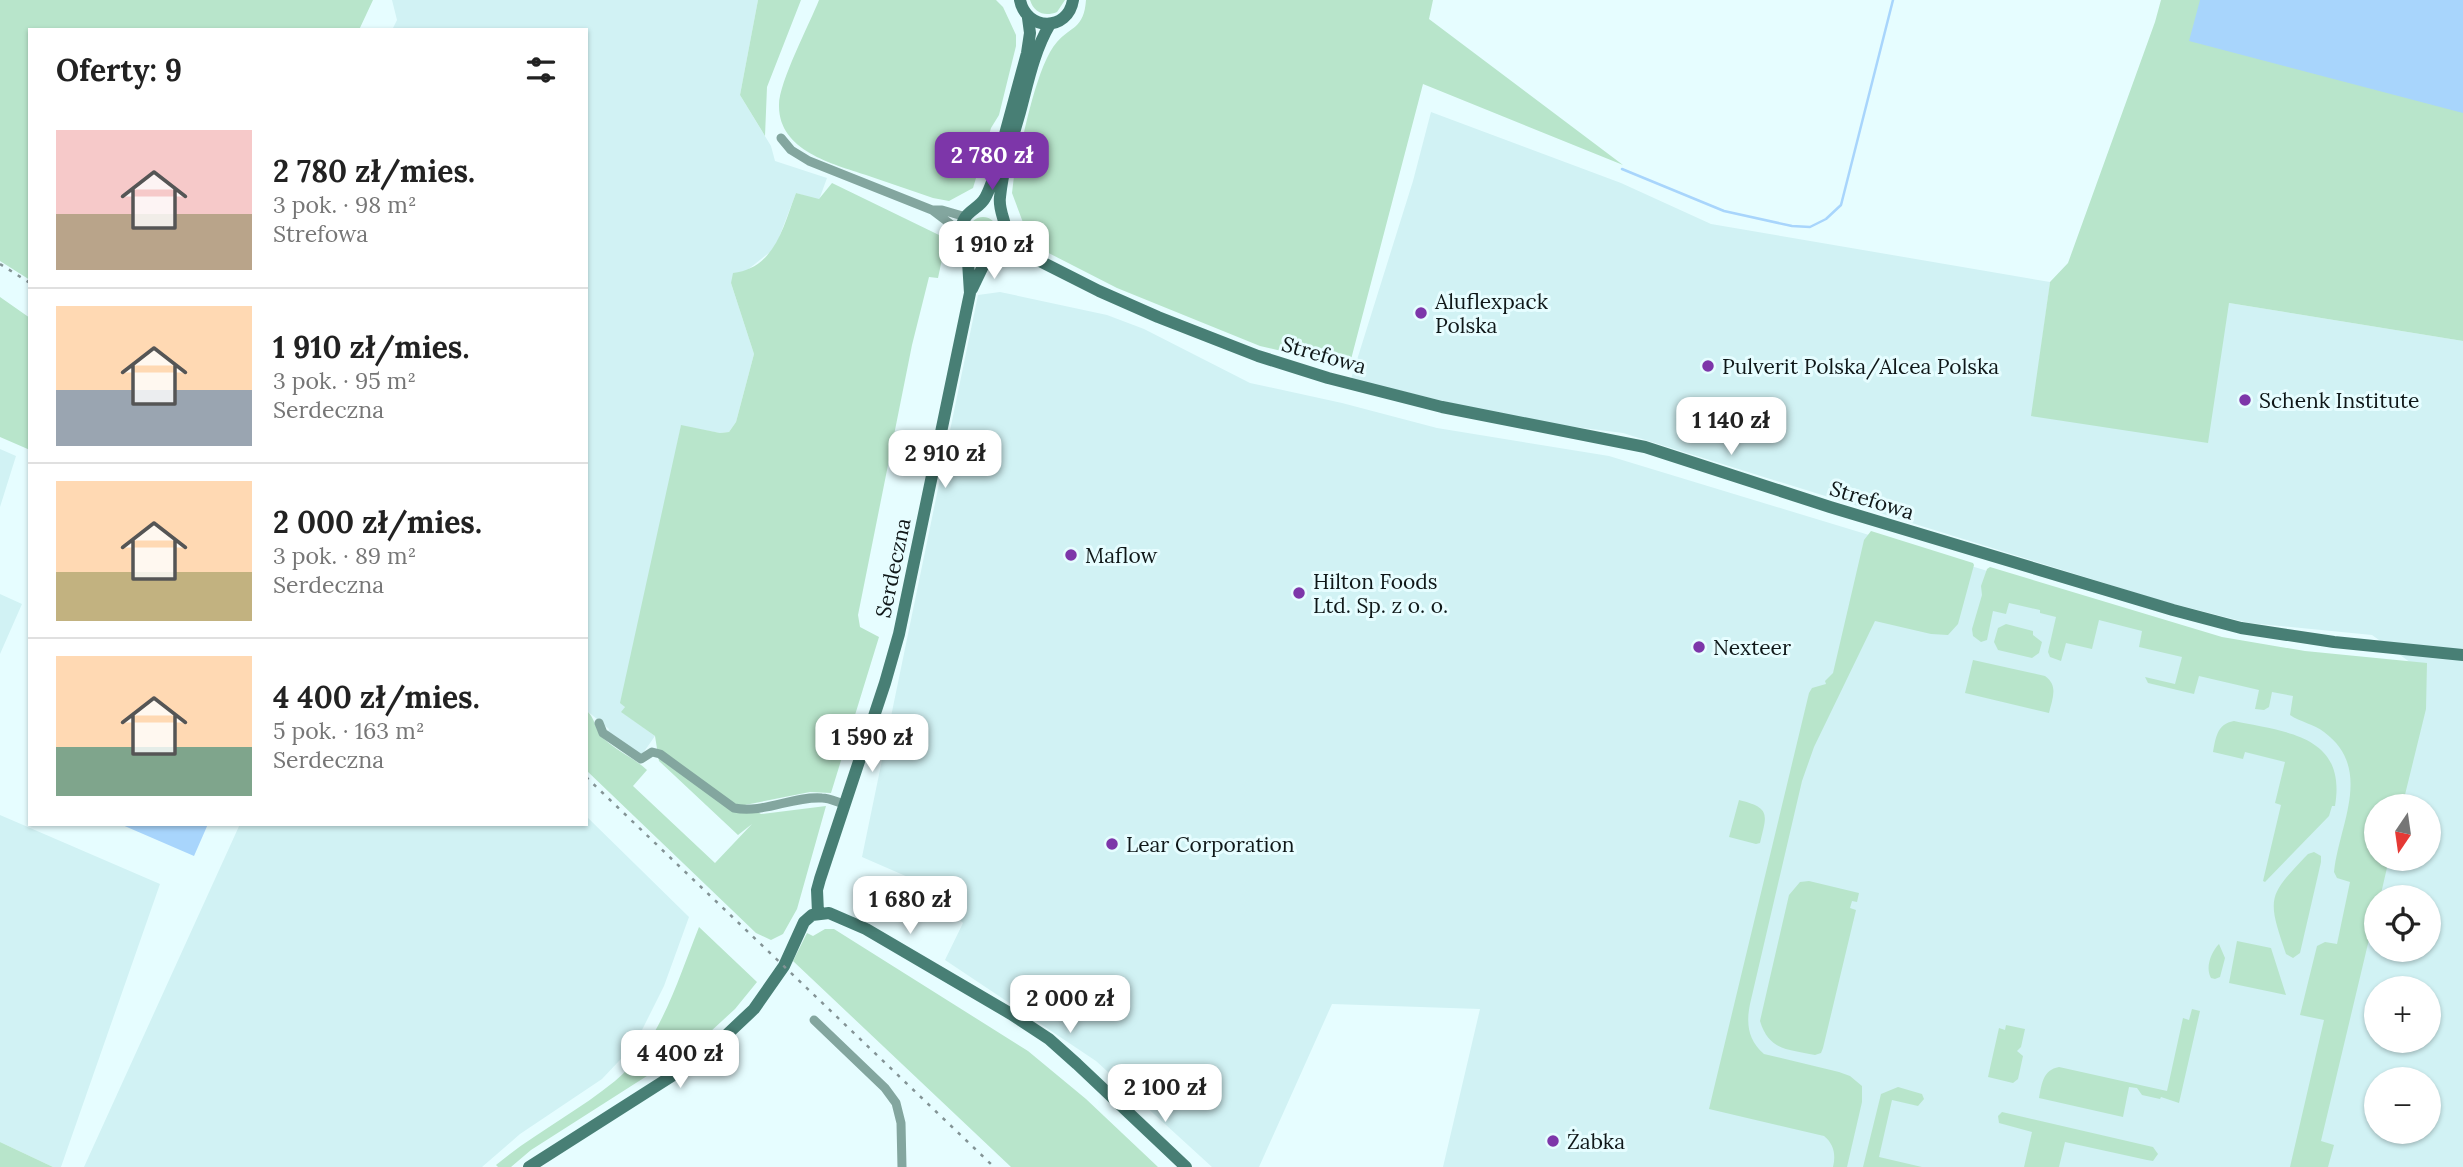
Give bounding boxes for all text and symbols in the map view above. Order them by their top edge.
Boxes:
text: Oferty: 9 [56,51,182,89]
icon: filters [522,51,560,89]
pin: 2 780 zł [920,132,1064,192]
text: 2 780 zł [951,140,1033,169]
text: 2 780 zł/mies. [273,152,475,190]
icon: home [112,158,196,242]
text: 3 pok. · 98 m² [273,190,417,219]
text: Strefowa [273,219,368,248]
pin: 1 910 zł [922,222,1066,281]
text: 1 910 zł [955,229,1033,258]
place label: Aluflexpack Polska [1434,288,1549,339]
marker: Aluflexpack Polska [1413,305,1429,321]
text: 1 910 zł/mies. [273,328,469,366]
street label: Strefowa [1279,330,1370,380]
icon: home [112,334,196,418]
place label: Pulverit Polska/Alcea Polska [1722,353,1999,380]
marker: Pulverit Polska/Alcea Polska [1700,358,1716,374]
text: 3 pok. · 95 m² [273,366,416,395]
place label: Schenk Institute [2259,387,2419,414]
marker: Schenk Institute [2237,392,2253,408]
text: Serdeczna [273,395,384,424]
pin: 1 140 zł [1659,398,1803,457]
text: 1 140 zł [1692,405,1770,434]
pin: 2 910 zł [873,430,1017,490]
text: 2 910 zł [904,438,986,467]
street label: Strefowa [1827,474,1918,526]
text: 2 000 zł/mies. [273,503,482,541]
icon: home [112,509,196,593]
street label: Serdeczna [869,515,917,620]
text: 3 pok. · 89 m² [273,541,416,570]
place label: Maflow [1085,542,1158,569]
marker: Maflow [1063,547,1079,563]
place label: Hilton Foods Ltd. Sp. z o. o. [1313,568,1448,619]
text: Serdeczna [273,570,384,599]
marker: Hilton Foods Ltd. Sp. z o. o. [1291,585,1307,601]
place label: Nexteer [1713,634,1791,661]
marker: Nexteer [1691,639,1707,655]
text: 4 400 zł/mies. [273,678,480,716]
icon: home [112,684,196,768]
pin: 1 590 zł [800,714,944,774]
text: 5 pok. · 163 m² [273,716,425,745]
text: 1 590 zł [831,722,913,751]
text: Serdeczna [273,745,384,774]
north arrow [2364,794,2441,872]
map controls [2364,794,2441,1144]
place label: Lear Corporation [1126,831,1295,858]
marker: Lear Corporation [1104,836,1120,852]
pin: 1 680 zł [838,876,982,936]
text: 1 680 zł [869,884,951,913]
button: locate [2364,885,2441,962]
pin: 2 000 zł [998,976,1142,1035]
button: + [2364,976,2441,1053]
text: 2 000 zł [1026,983,1114,1012]
pin: 4 400 zł [608,1030,752,1090]
text: 4 400 zł [637,1038,723,1067]
pin: 2 100 zł [1093,1064,1237,1124]
button: − [2364,1067,2441,1144]
text: 2 100 zł [1124,1072,1206,1101]
place label: Żabka [1567,1128,1625,1155]
marker: Żabka [1545,1133,1561,1149]

